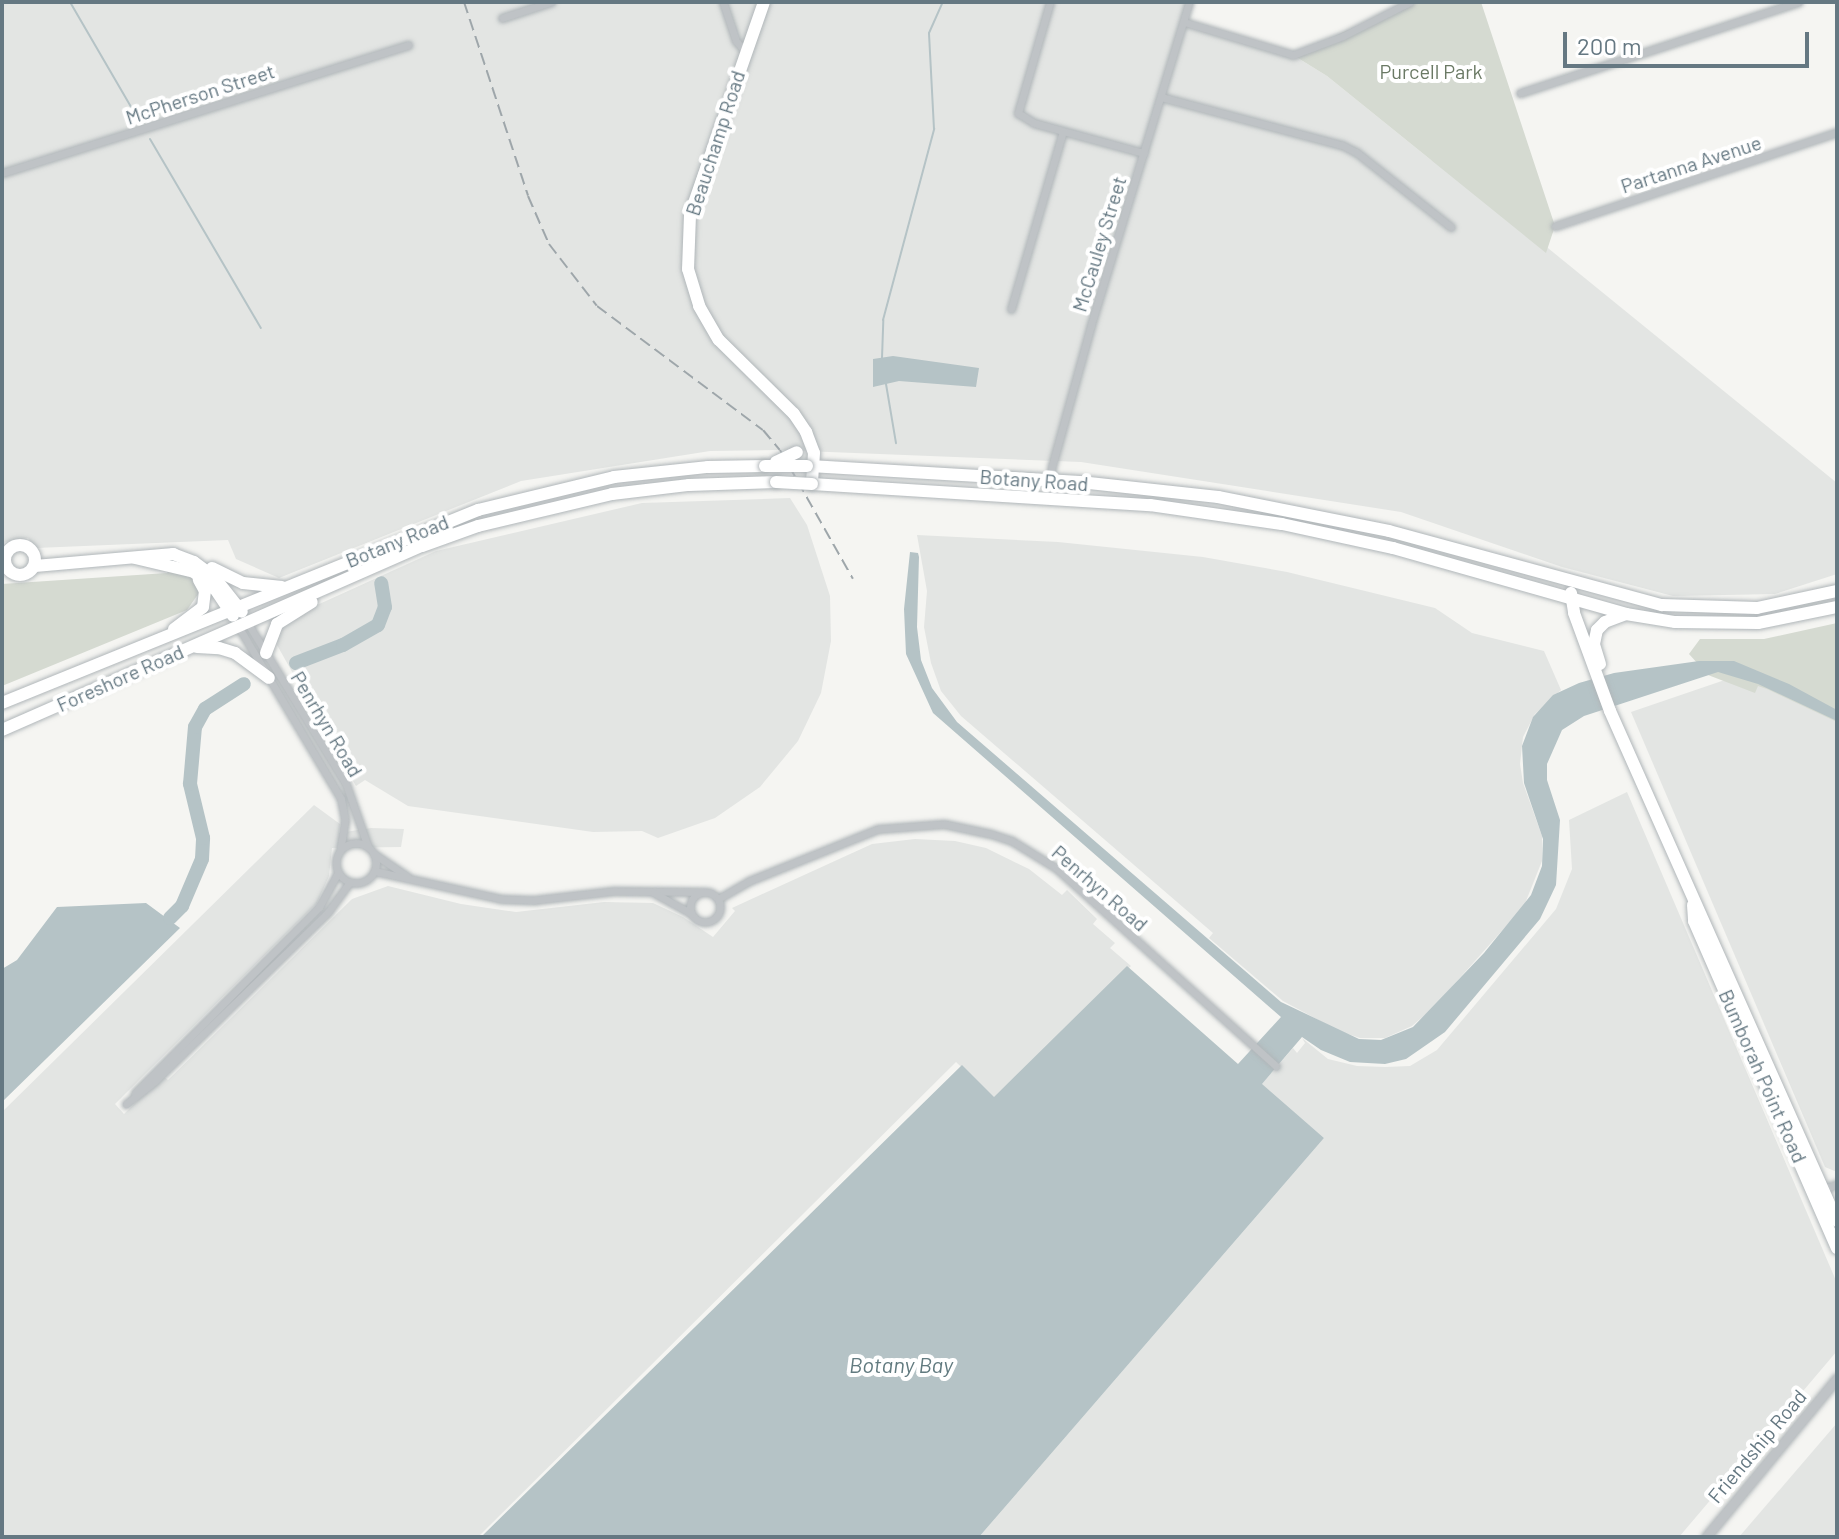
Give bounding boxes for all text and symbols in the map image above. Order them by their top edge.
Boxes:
scale bar [1567,16,1813,66]
text: 200 m [1577,31,1642,60]
street label: McPherson Street [123,59,277,129]
park label: Purcell Park [1379,59,1483,83]
street label: Beauchamp Road [680,67,750,219]
street label: Partanna Avenue [1618,130,1764,198]
street label: McCauley Street [1067,173,1131,315]
street label: Botany Road [979,464,1089,496]
street label: Botany Road [342,509,452,573]
street label: Foreshore Road [53,639,187,717]
street label: Penrhyn Road [286,667,368,781]
street label: Penrhyn Road [1047,840,1153,936]
street label: Bumborah Point Road [1714,986,1812,1166]
water label: Botany Bay [849,1352,953,1378]
street label: Friendship Road [1703,1384,1811,1508]

